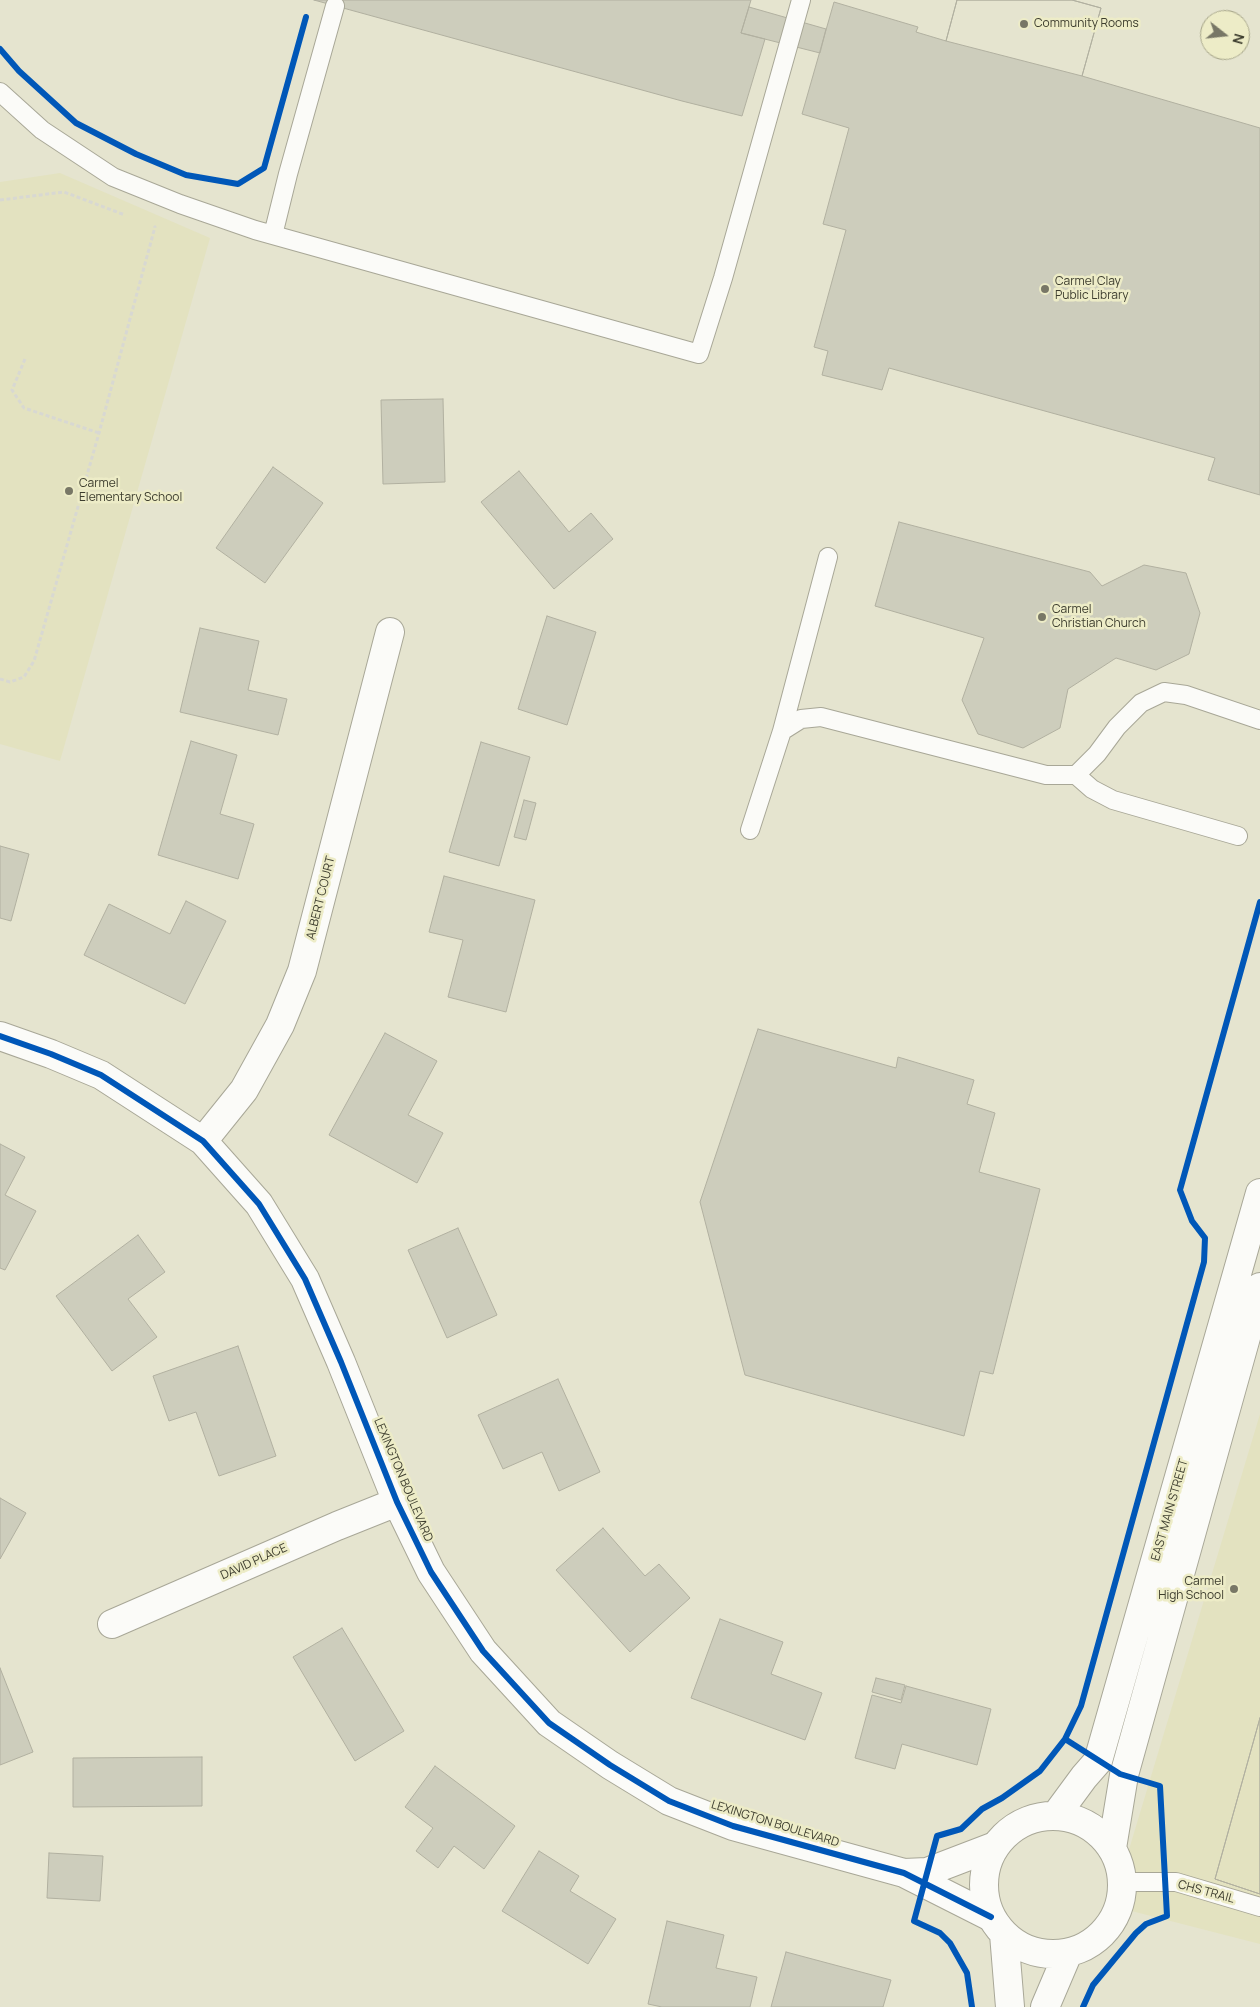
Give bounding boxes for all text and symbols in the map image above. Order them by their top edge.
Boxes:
north arrow [1200,10,1250,60]
place label: Community Rooms [1034,17,1139,31]
marker: Community Rooms [1018,18,1030,30]
text: N [1228,32,1249,46]
place label: Carmel Clay Public Library [1055,275,1128,303]
marker: Carmel Clay Public Library [1039,283,1051,295]
place label: Carmel Elementary School [79,477,182,505]
marker: Carmel Elementary School [63,485,75,497]
place label: Carmel Christian Church [1052,603,1146,631]
marker: Carmel Christian Church [1036,611,1048,623]
street label: ALBERT COURT [304,855,338,941]
street label: LEXINGTON BOULEVARD [370,1416,436,1544]
street label: EAST MAIN STREET [1149,1457,1191,1563]
street label: DAVID PLACE [219,1541,289,1583]
place label: Carmel High School [1158,1575,1224,1603]
marker: Carmel High School [1228,1583,1240,1595]
street label: LEXINGTON BOULEVARD [709,1798,841,1850]
street label: CHS TRAIL [1176,1878,1236,1906]

